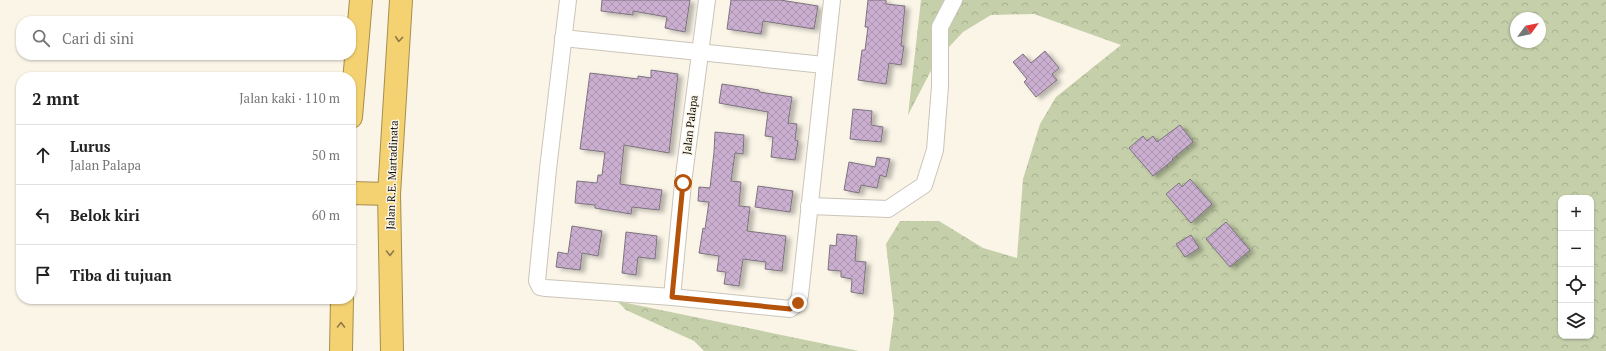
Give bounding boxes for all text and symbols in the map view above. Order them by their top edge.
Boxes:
north arrow [1510,12,1546,48]
search box [16,16,356,60]
icon: search [30,27,52,49]
text: Cari di sini [62,28,134,48]
one-way arrow [394,36,403,42]
text: 2 mnt [32,87,80,110]
text: Jalan kaki · 110 m [239,89,340,107]
street label: Jalan Palapa [679,94,701,156]
street label: Jalan R.E. Martadinata [383,120,401,230]
text: Lurus [70,136,111,156]
icon: ahead [32,144,54,166]
text: 50 m [312,146,340,164]
text: Jalan Palapa [70,156,141,174]
route start [674,174,692,192]
map controls [1558,195,1594,339]
button: + [1558,195,1594,231]
icon: left [32,204,54,226]
text: Belok kiri [70,205,140,225]
text: 60 m [312,206,340,224]
button: − [1558,231,1594,267]
one-way arrow [386,250,394,256]
icon: arrive [32,264,54,286]
text: Tiba di tujuan [70,265,172,285]
button: locate [1558,267,1594,303]
route end [789,294,807,312]
button: layers [1558,303,1594,339]
one-way arrow [337,322,345,328]

